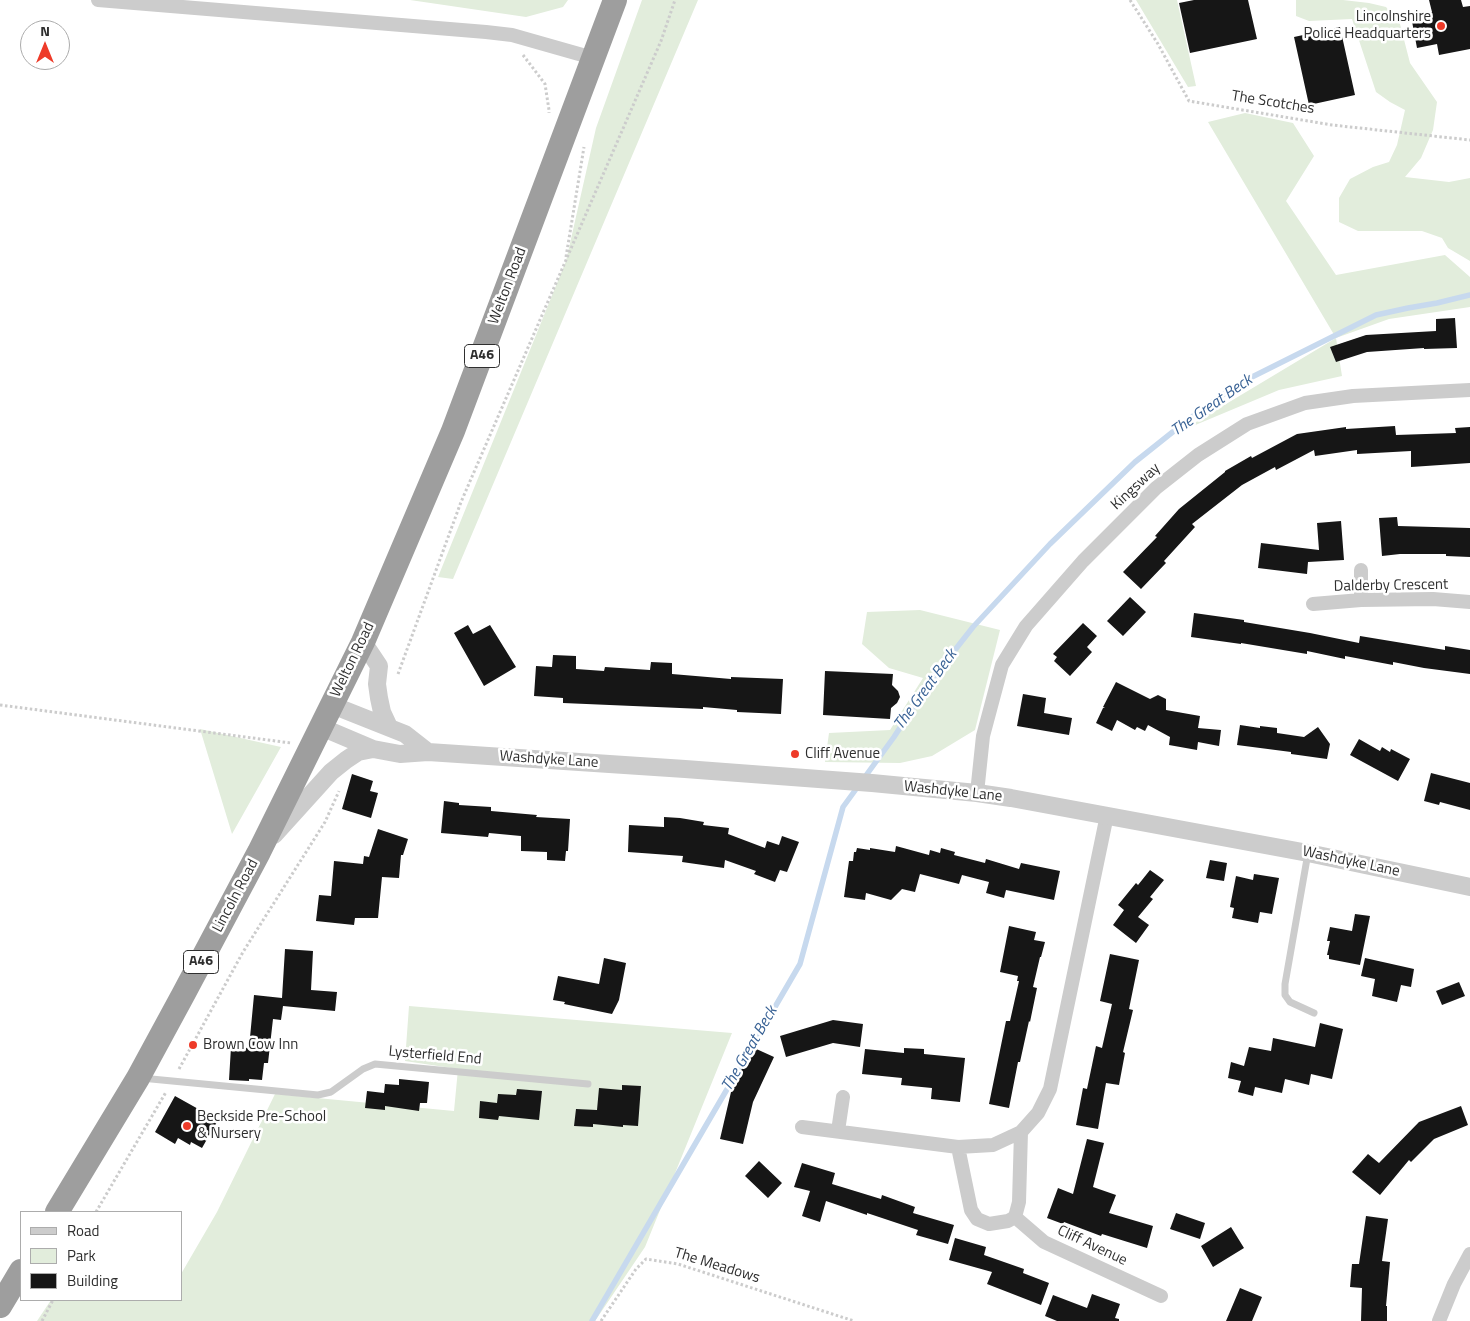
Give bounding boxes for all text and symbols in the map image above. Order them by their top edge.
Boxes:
place label: Lincolnshire Police Headquarters [1304,8,1431,43]
north arrow [20,20,70,70]
text: N [40,20,50,41]
marker: Lincolnshire Police Headquarters [1435,20,1447,32]
street label: The Scotches [1230,88,1316,118]
street label: Welton Road [485,245,531,327]
road number: A46 [464,344,500,368]
water label: The Great Beck [1168,371,1256,441]
street label: Kingsway [1108,460,1164,514]
street label: Dalderby Crescent [1334,576,1448,596]
street label: Welton Road [327,620,379,700]
water label: The Great Beck [890,646,962,734]
place label: Cliff Avenue [805,745,880,763]
street label: Washdyke Lane [499,748,599,772]
marker: Cliff Avenue [789,748,801,760]
street label: Washdyke Lane [903,778,1003,806]
street label: Washdyke Lane [1301,843,1401,881]
street label: Lincoln Road [209,856,263,936]
road number: A46 [184,950,218,974]
water label: The Great Beck [718,1003,782,1095]
place label: Brown Cow Inn [203,1036,298,1054]
marker: Brown Cow Inn [187,1039,199,1051]
street label: Lysterfield End [388,1043,482,1069]
place label: Beckside Pre-School & Nursery [197,1108,326,1143]
marker: Beckside Pre-School & Nursery [181,1120,193,1132]
legend [20,1211,182,1301]
text: Road [67,1219,99,1242]
street label: Cliff Avenue [1054,1222,1130,1270]
text: Park [67,1244,96,1267]
street label: The Meadows [672,1244,762,1288]
text: Building [67,1269,118,1292]

